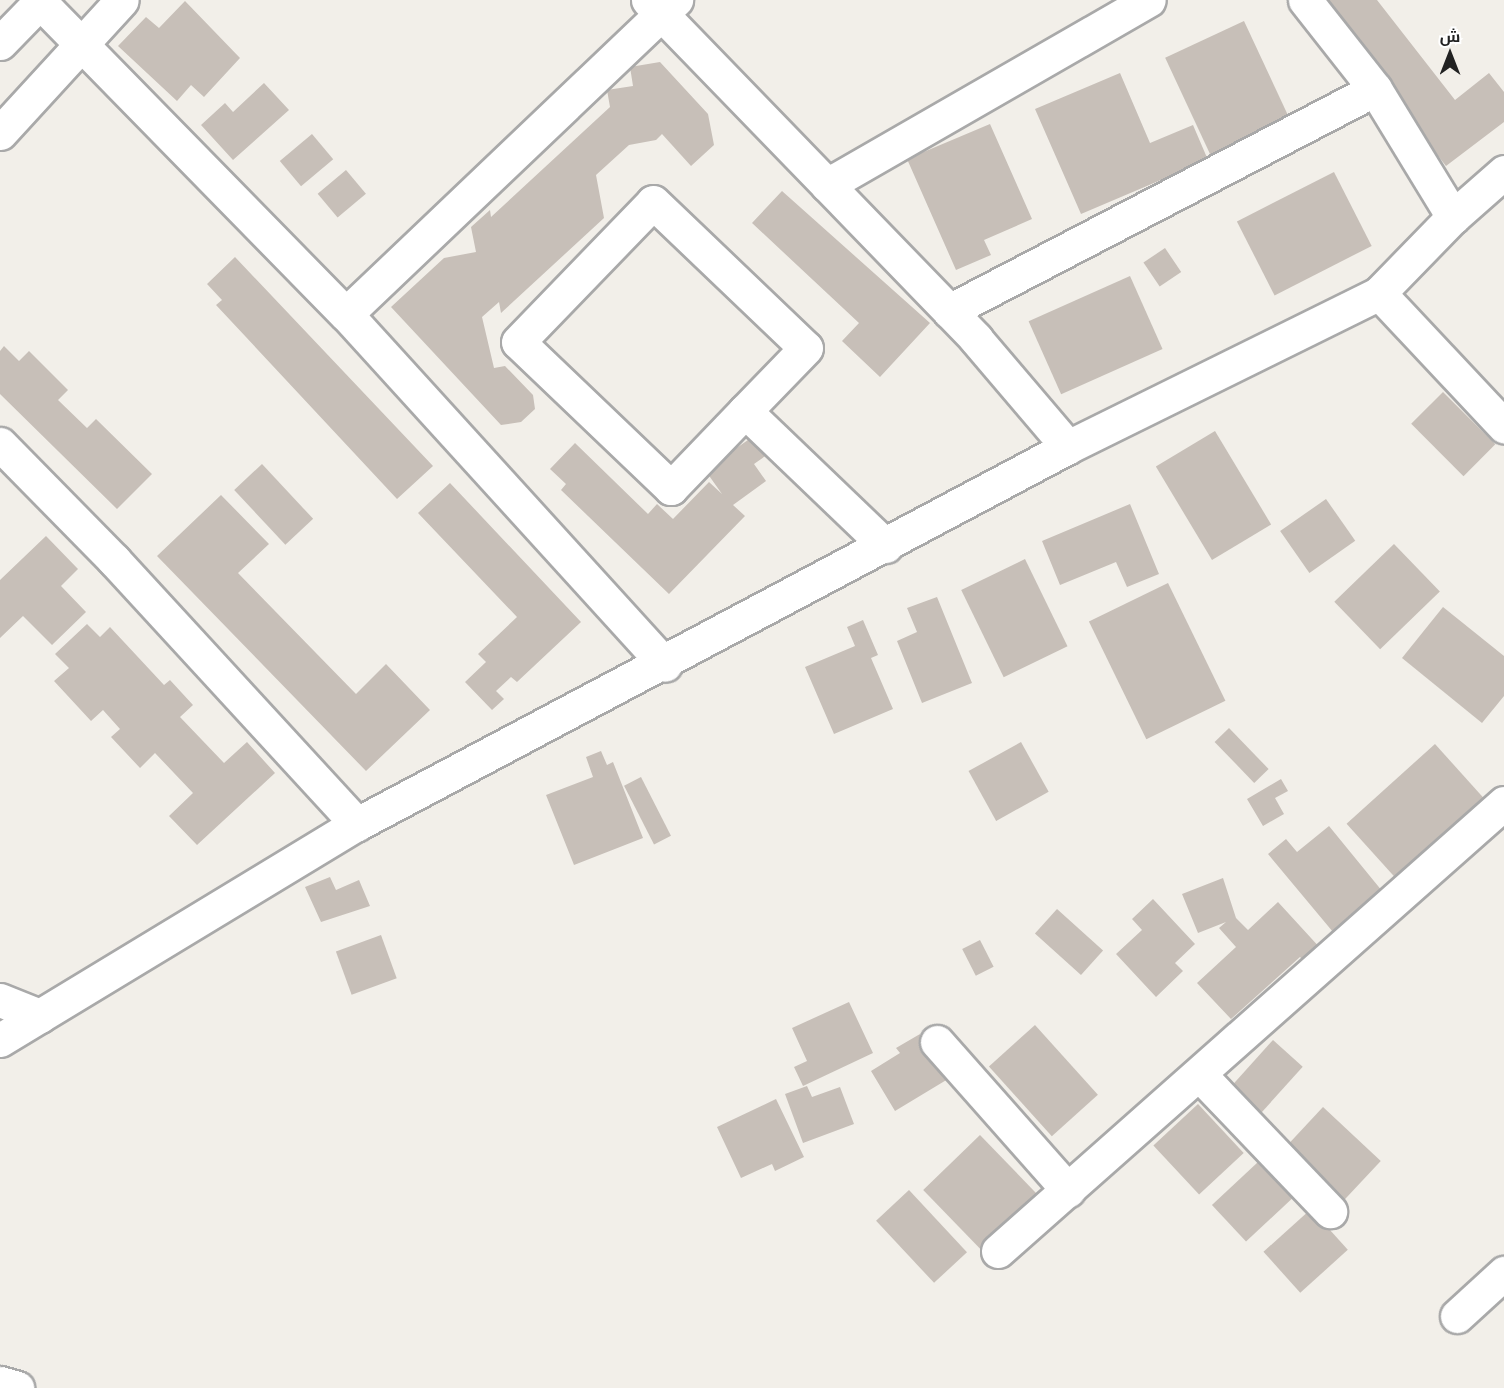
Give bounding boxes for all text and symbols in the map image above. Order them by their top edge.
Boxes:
north arrow [1420,24,1480,84]
text: ش [1440,27,1460,45]

